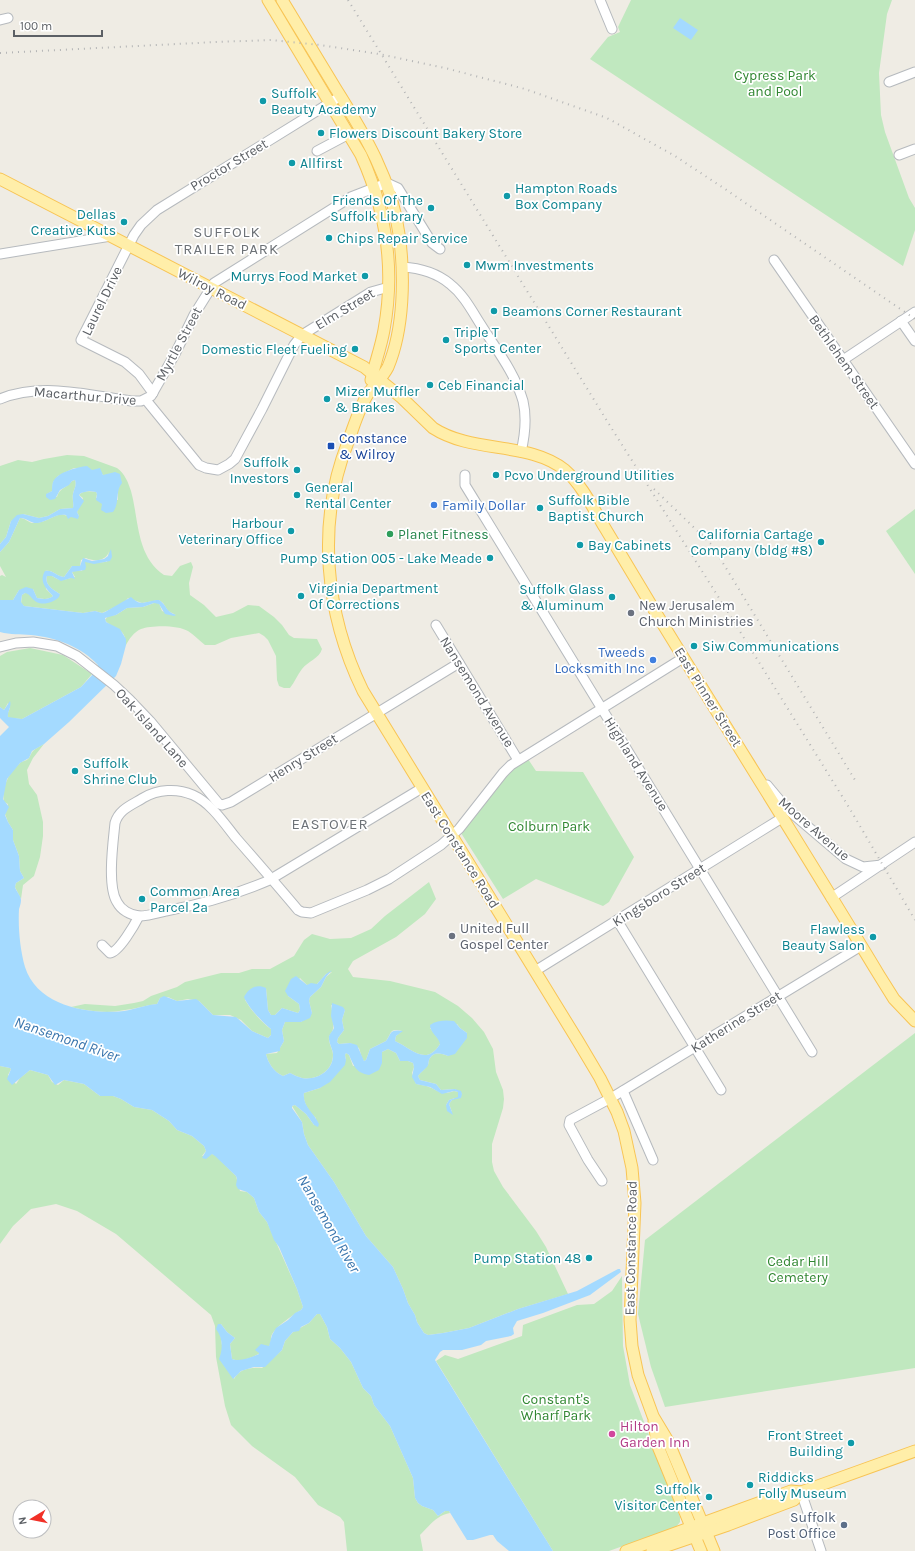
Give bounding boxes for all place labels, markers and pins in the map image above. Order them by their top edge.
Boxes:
place label: Suffolk Beauty Academy [271,85,377,118]
marker: Suffolk Beauty Academy [258,96,268,106]
place label: Flowers Discount Bakery Store [329,125,522,142]
marker: Flowers Discount Bakery Store [316,128,326,138]
place label: Allfirst [300,155,343,172]
marker: Allfirst [287,158,297,168]
place label: Hampton Roads Box Company [515,180,618,213]
marker: Hampton Roads Box Company [502,191,512,201]
place label: Friends Of The Suffolk Library [330,192,423,225]
marker: Friends Of The Suffolk Library [426,203,436,213]
place label: Dellas Creative Kuts [31,206,116,239]
marker: Dellas Creative Kuts [119,217,129,227]
place label: Chips Repair Service [337,230,468,247]
marker: Chips Repair Service [324,233,334,243]
place label: Mwm Investments [475,257,594,274]
marker: Mwm Investments [462,260,472,270]
place label: Murrys Food Market [231,268,357,285]
marker: Murrys Food Market [360,271,370,281]
place label: Beamons Corner Restaurant [502,303,682,320]
marker: Beamons Corner Restaurant [489,306,499,316]
place label: Triple T Sports Center [454,324,542,357]
marker: Triple T Sports Center [441,335,451,345]
place label: Domestic Fleet Fueling [201,341,347,358]
marker: Domestic Fleet Fueling [350,344,360,354]
place label: Ceb Financial [438,377,525,394]
marker: Ceb Financial [425,380,435,390]
place label: Mizer Muffler & Brakes [335,383,420,416]
marker: Mizer Muffler & Brakes [322,394,332,404]
place label: Constance & Wilroy [339,430,407,463]
marker: Constance & Wilroy [326,441,336,451]
place label: Suffolk Investors [230,454,289,487]
marker: Suffolk Investors [292,465,302,475]
place label: Pcvo Underground Utilities [504,467,675,484]
marker: Pcvo Underground Utilities [491,470,501,480]
place label: General Rental Center [305,479,392,512]
marker: General Rental Center [292,490,302,500]
place label: Suffolk Bible Baptist Church [548,492,644,525]
place label: Family Dollar [442,497,526,514]
marker: Family Dollar [429,500,439,510]
marker: Suffolk Bible Baptist Church [535,503,545,513]
place label: Harbour Veterinary Office [178,515,284,548]
marker: Harbour Veterinary Office [286,526,296,536]
place label: Planet Fitness [398,526,489,543]
place label: California Cartage Company (bldg #8) [690,526,813,559]
marker: Planet Fitness [385,529,395,539]
place label: Bay Cabinets [588,537,671,554]
marker: California Cartage Company (bldg #8) [816,537,826,547]
marker: Bay Cabinets [575,540,585,550]
place label: Pump Station 005 - Lake Meade [280,550,482,567]
marker: Pump Station 005 - Lake Meade [485,553,495,563]
place label: Virginia Department Of Corrections [309,580,438,613]
place label: Suffolk Glass & Aluminum [519,581,604,614]
marker: Virginia Department Of Corrections [296,591,306,601]
marker: Suffolk Glass & Aluminum [607,592,617,602]
place label: New Jerusalem Church Ministries [639,597,754,630]
marker: New Jerusalem Church Ministries [626,608,636,618]
place label: Siw Communications [702,638,839,655]
marker: Siw Communications [689,641,699,651]
place label: Tweeds Locksmith Inc [554,644,645,677]
marker: Tweeds Locksmith Inc [648,655,658,665]
place label: Suffolk Shrine Club [83,755,157,788]
marker: Suffolk Shrine Club [70,766,80,776]
place label: Common Area Parcel 2a [150,883,240,916]
marker: Common Area Parcel 2a [137,894,147,904]
place label: United Full Gospel Center [460,920,549,953]
place label: Flawless Beauty Salon [782,921,865,954]
marker: United Full Gospel Center [447,931,457,941]
marker: Flawless Beauty Salon [868,932,878,942]
place label: Pump Station 48 [473,1250,581,1267]
marker: Pump Station 48 [584,1253,594,1263]
place label: Hilton Garden Inn [620,1418,690,1451]
place label: Front Street Building [767,1427,843,1460]
marker: Hilton Garden Inn [607,1429,617,1439]
marker: Front Street Building [846,1438,856,1448]
place label: Riddicks Folly Museum [758,1469,847,1502]
marker: Riddicks Folly Museum [745,1480,755,1490]
place label: Suffolk Visitor Center [614,1481,702,1514]
marker: Suffolk Visitor Center [704,1492,714,1502]
place label: Suffolk Post Office [767,1509,836,1542]
marker: Suffolk Post Office [839,1520,849,1530]

